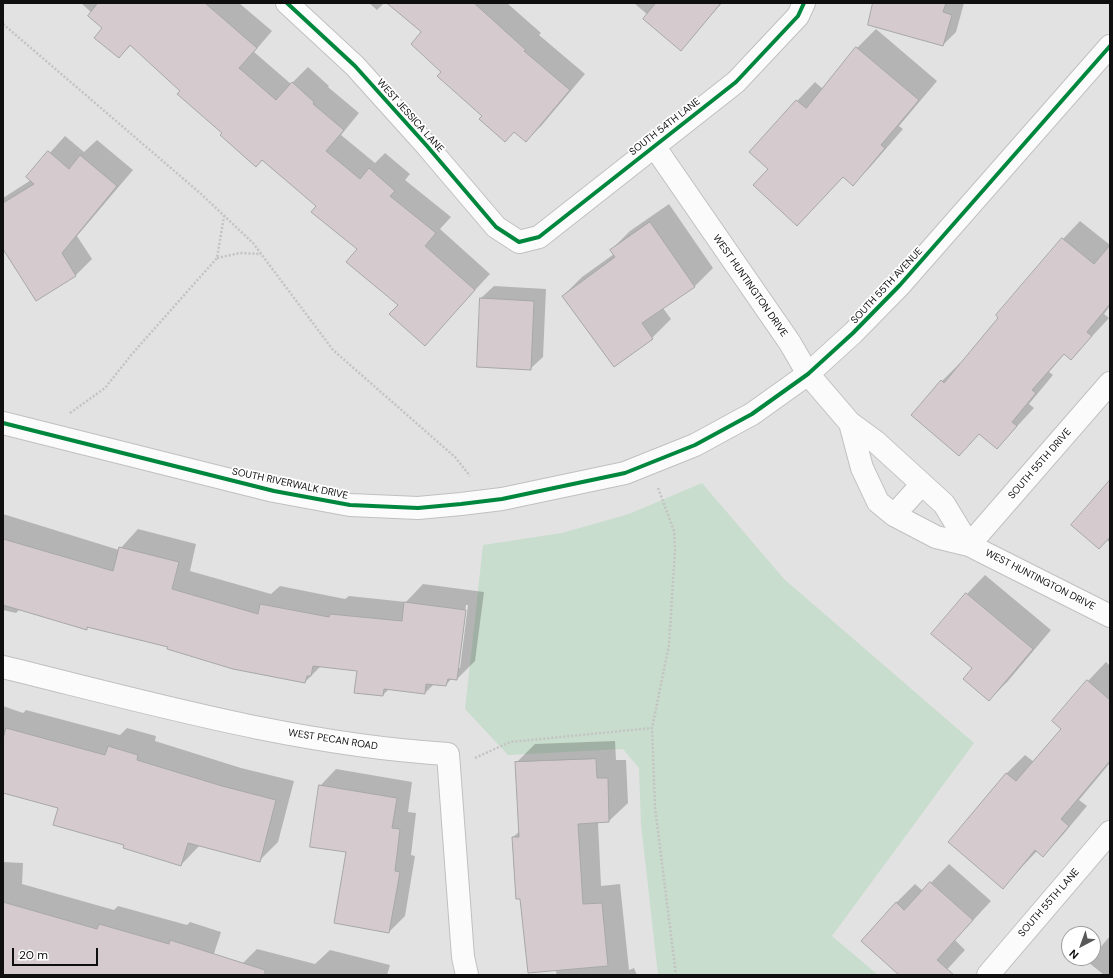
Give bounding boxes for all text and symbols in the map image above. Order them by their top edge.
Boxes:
street label: WEST JESSICA LANE [374,77,446,155]
street label: SOUTH 54TH LANE [627,96,703,158]
street label: WEST HUNTINGTON DRIVE [710,233,790,339]
street label: SOUTH 55TH AVENUE [849,246,925,326]
street label: SOUTH 55TH DRIVE [1006,426,1074,502]
street label: SOUTH RIVERWALK DRIVE [231,466,349,502]
street label: WEST HUNTINGTON DRIVE [983,547,1097,613]
street label: WEST PECAN ROAD [287,727,379,753]
street label: SOUTH 55TH LANE [1016,866,1082,940]
north arrow [1061,926,1101,966]
scale bar [14,940,100,966]
text: N [1066,946,1081,962]
text: 20 m [19,947,48,963]

